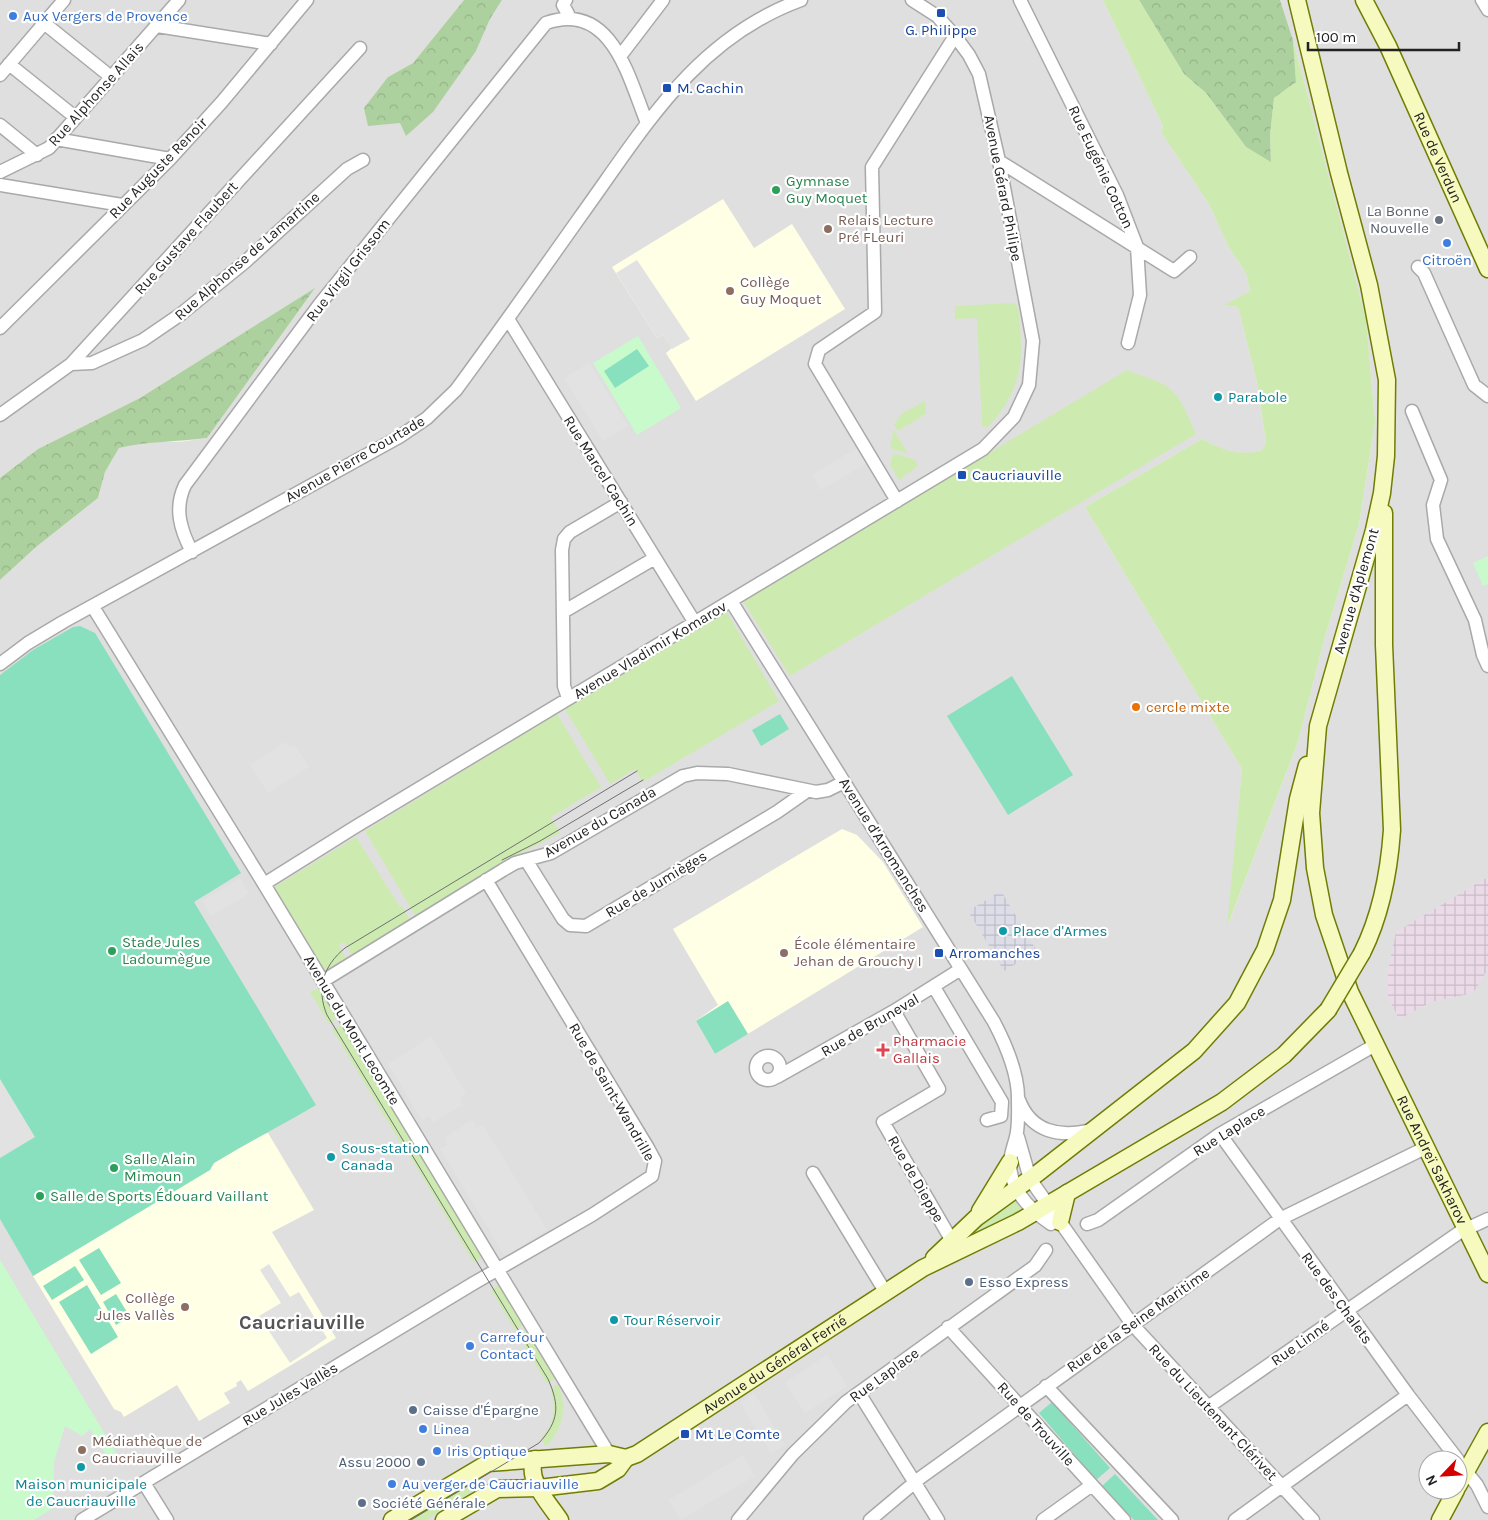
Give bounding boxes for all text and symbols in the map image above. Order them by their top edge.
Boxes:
place label: Aux Vergers de Provence [23,7,188,25]
marker: G. Philippe [935,7,947,19]
marker: Aux Vergers de Provence [7,10,19,22]
scale bar [1308,20,1459,52]
place label: G. Philippe [905,21,977,39]
text: 100 m [1316,28,1356,46]
street label: Rue Alphonse Allais [44,38,148,150]
place label: M. Cachin [677,79,744,97]
marker: M. Cachin [661,82,673,94]
street label: Rue Eugénie Cotton [1065,103,1137,231]
street label: Rue de Verdun [1410,109,1466,206]
street label: Rue Auguste Renoir [105,113,211,222]
street label: Avenue Gérard Philipe [980,113,1026,263]
place label: Gymnase Guy Moquet [786,172,868,207]
street label: Rue Gustave Flaubert [130,177,242,298]
marker: Gymnase Guy Moquet [770,184,782,196]
street label: Rue Alphonse de Lamartine [171,188,323,324]
place label: La Bonne Nouvelle [1367,202,1429,237]
place label: Relais Lecture Pré FLeuri [838,211,934,246]
marker: La Bonne Nouvelle [1433,214,1445,226]
street label: Rue Virgil Grissom [302,215,394,325]
marker: Relais Lecture Pré FLeuri [822,223,834,235]
marker: Citroën [1441,237,1453,249]
place label: Citroën [1422,251,1472,269]
place label: Collège Guy Moquet [740,273,822,308]
marker: Collège Guy Moquet [724,285,736,297]
place label: Parabole [1228,388,1287,406]
marker: Parabole [1212,391,1224,403]
street label: Avenue Pierre Courtade [282,412,428,506]
street label: Rue Marcel Cachin [560,412,642,530]
place label: Caucriauville [972,466,1062,484]
marker: Caucriauville [956,469,968,481]
street label: Avenue d'Aplemont [1329,526,1383,656]
street label: Avenue Vladimir Komarov [570,597,730,703]
place label: cercle mixte [1146,698,1230,716]
marker: cercle mixte [1130,701,1142,713]
street label: Avenue d'Arromanches [835,774,933,916]
street label: Avenue du Canada [541,783,659,861]
street label: Rue de Jumièges [602,847,710,921]
place label: Place d'Armes [1013,922,1107,940]
marker: Place d'Armes [997,925,1009,937]
place label: Stade Jules Ladoumègue [122,933,210,968]
place label: École élémentaire Jehan de Grouchy I [794,935,922,970]
place label: Arromanches [949,944,1040,962]
marker: Stade Jules Ladoumègue [106,945,118,957]
marker: École élémentaire Jehan de Grouchy I [778,947,790,959]
marker: Arromanches [933,947,945,959]
street label: Avenue du Mont Lecomte [300,952,404,1108]
street label: Rue de Bruneval [818,990,922,1060]
street label: Rue de Saint-Wandrille [565,1020,659,1164]
place label: Pharmacie Gallais [893,1032,966,1067]
marker: Pharmacie Gallais [877,1044,889,1056]
street label: Rue Andreï Sakharov [1393,1092,1472,1228]
street label: Rue Laplace [1190,1102,1268,1160]
street label: Rue de Dieppe [884,1132,948,1226]
place label: Sous-station Canada [341,1139,430,1174]
place label: Salle Alain Mimoun [124,1150,196,1185]
marker: Sous-station Canada [325,1151,337,1163]
marker: Salle Alain Mimoun [108,1162,120,1174]
place label: Salle de Sports Édouard Vaillant [50,1187,269,1205]
marker: Salle de Sports Édouard Vaillant [34,1190,46,1202]
street label: Rue des Chalets [1298,1248,1376,1348]
street label: Rue de la Seine Maritime [1063,1264,1213,1376]
place label: Esso Express [979,1273,1069,1291]
marker: Esso Express [963,1276,975,1288]
place label: Collège Jules Vallès [96,1289,175,1324]
marker: Collège Jules Vallès [179,1301,191,1313]
district label: Caucriauville [239,1311,365,1334]
place label: Tour Réservoir [624,1311,721,1329]
street label: Avenue du Général Ferrié [699,1311,850,1418]
marker: Tour Réservoir [608,1314,620,1326]
street label: Rue Linné [1267,1316,1333,1370]
place label: Carrefour Contact [480,1328,544,1363]
marker: Carrefour Contact [464,1340,476,1352]
street label: Rue du Lieutenant Clérivet [1145,1340,1281,1484]
street label: Rue Laplace [846,1344,922,1406]
street label: Rue Jules Vallès [239,1358,341,1430]
street label: Rue de Trouville [994,1378,1078,1470]
place label: Caisse d'Épargne [423,1401,539,1419]
marker: Caisse d'Épargne [407,1404,419,1416]
place label: Linea [433,1420,470,1438]
marker: Linea [417,1423,429,1435]
place label: Mt Le Comte [695,1425,780,1443]
marker: Mt Le Comte [679,1428,691,1440]
place label: Médiathèque de Caucriauville [92,1432,202,1467]
place label: Iris Optique [447,1442,527,1460]
marker: Médiathèque de Caucriauville [76,1444,88,1456]
marker: Iris Optique [431,1445,443,1457]
north arrow [1418,1450,1468,1500]
place label: Assu 2000 [339,1453,411,1471]
marker: Assu 2000 [415,1456,427,1468]
marker: Maison municipale de Caucriauville [75,1461,87,1473]
text: N [1422,1472,1441,1488]
place label: Maison municipale de Caucriauville [15,1475,147,1510]
place label: Au verger de Caucriauville [402,1475,579,1493]
marker: Au verger de Caucriauville [386,1478,398,1490]
place label: Société Générale [372,1494,486,1512]
marker: Société Générale [356,1497,368,1509]

